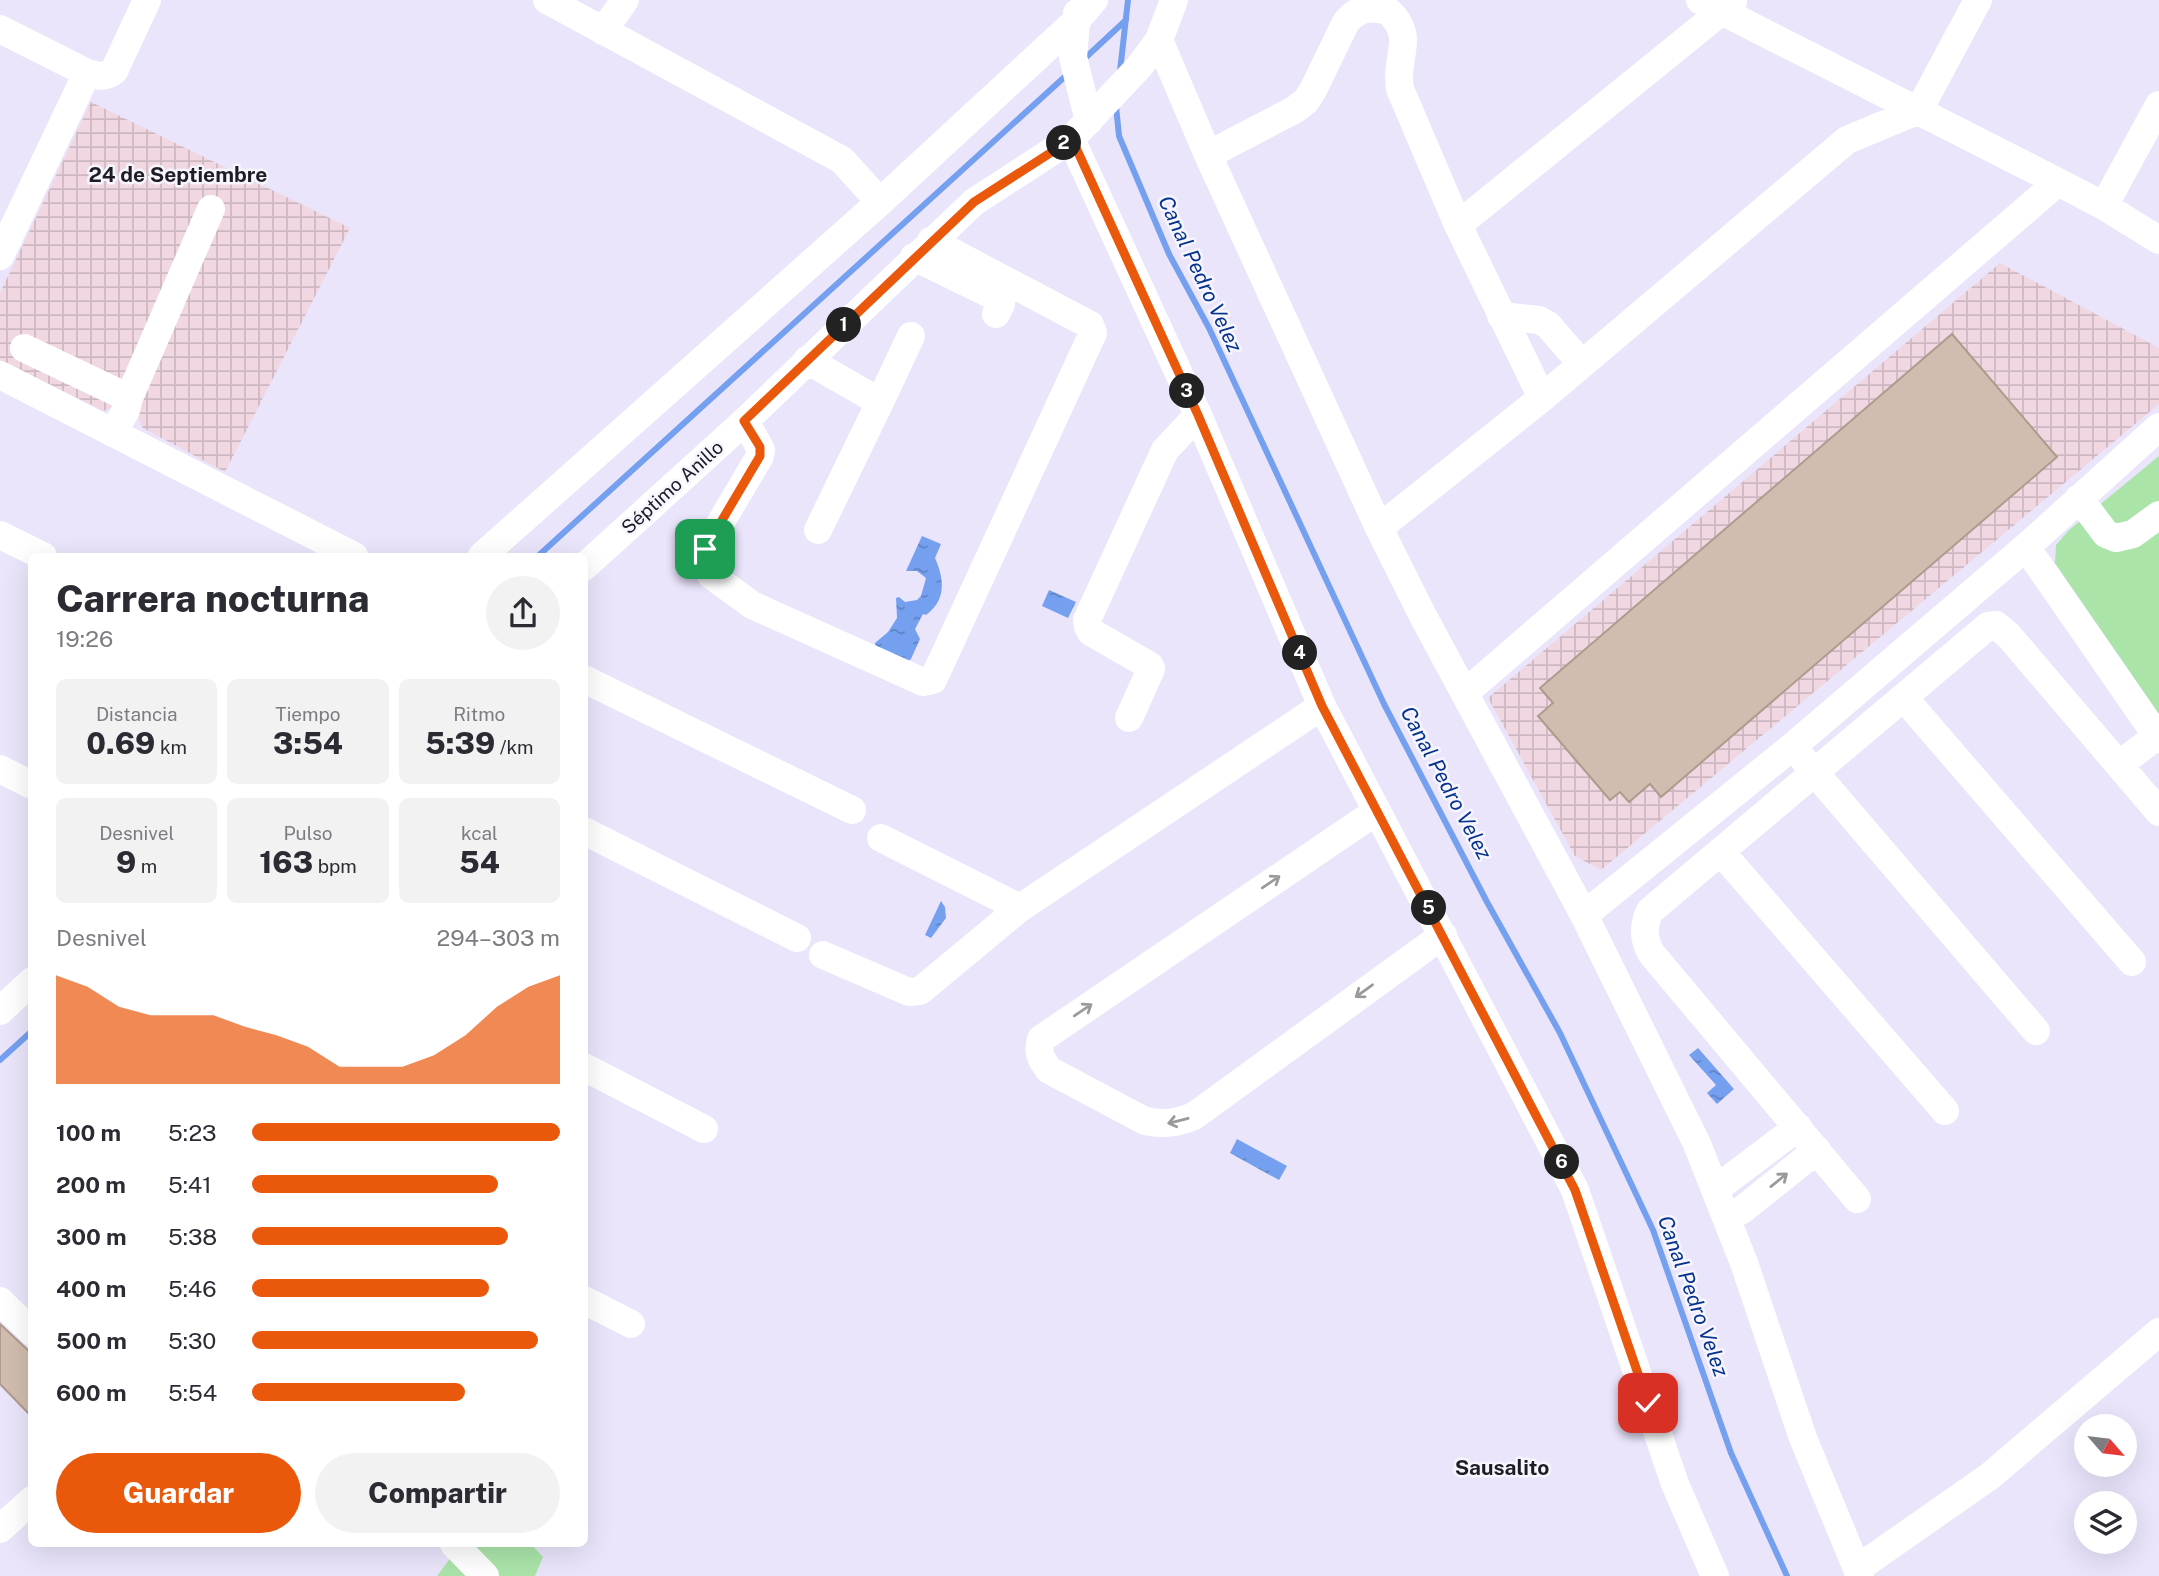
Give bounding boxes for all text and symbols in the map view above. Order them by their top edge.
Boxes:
pin: 2 [1046,125,1082,160]
text: 2 [1057,131,1070,153]
district label: 24 de Septiembre [89,162,267,187]
water label: Canal Pedro Velez [1153,192,1248,356]
pin: 1 [826,308,862,342]
text: 1 [839,313,848,335]
pin: 3 [1170,374,1204,408]
text: 3 [1180,379,1193,401]
street label: Séptimo Anillo [617,436,727,538]
pin [675,519,735,579]
icon: arrive [686,530,724,568]
text: Carrera nocturna [56,576,370,621]
button: share [486,576,560,650]
text: 19:26 [56,625,113,652]
pin: 4 [1282,636,1318,670]
text: 4 [1293,641,1306,663]
water label: Canal Pedro Velez [1396,702,1497,864]
text: Distancia [96,703,177,725]
text: Tiempo [275,703,341,725]
text: Ritmo [453,703,505,725]
text: 0.69 [86,725,155,761]
text: 3:54 [273,725,343,761]
text: 5:39 [425,725,495,761]
text: km [155,736,187,758]
text: /km [495,736,534,758]
text: Desnivel [99,822,174,844]
text: Pulso [283,822,333,844]
text: kcal [461,822,498,844]
text: 9 [116,844,136,880]
text: 163 [259,844,313,880]
text: 54 [459,844,500,880]
text: m [136,855,157,877]
text: bpm [313,855,357,877]
one-way arrow [1261,875,1280,890]
pin: 5 [1412,890,1446,926]
text: 5 [1422,896,1435,918]
text: Desnivel [56,924,147,951]
text: 294–303 m [437,924,560,951]
one-way arrow [1355,984,1374,999]
one-way arrow [1073,1003,1092,1018]
one-way arrow [1167,1115,1189,1128]
text: 100 m [56,1119,121,1146]
text: 5:23 [168,1119,217,1146]
pin: 6 [1544,1144,1580,1180]
text: 6 [1555,1150,1568,1172]
text: 200 m [56,1171,126,1198]
text: 5:41 [168,1171,212,1198]
one-way arrow [1770,1172,1788,1188]
water label: Canal Pedro Velez [1653,1212,1734,1380]
text: 300 m [56,1223,127,1250]
text: 5:38 [168,1223,217,1250]
text: 400 m [56,1275,126,1302]
text: 5:46 [168,1275,217,1302]
text: 500 m [56,1327,127,1354]
text: 5:30 [168,1327,216,1354]
pin [1618,1373,1678,1433]
text: 600 m [56,1379,126,1406]
text: 5:54 [168,1379,217,1406]
icon: check [1629,1384,1667,1422]
north arrow [2074,1414,2137,1477]
map controls [2074,1414,2137,1554]
button: Guardar [56,1453,301,1533]
button: Compartir [315,1453,560,1533]
district label: Sausalito [1455,1455,1549,1480]
button: layers [2074,1491,2137,1554]

